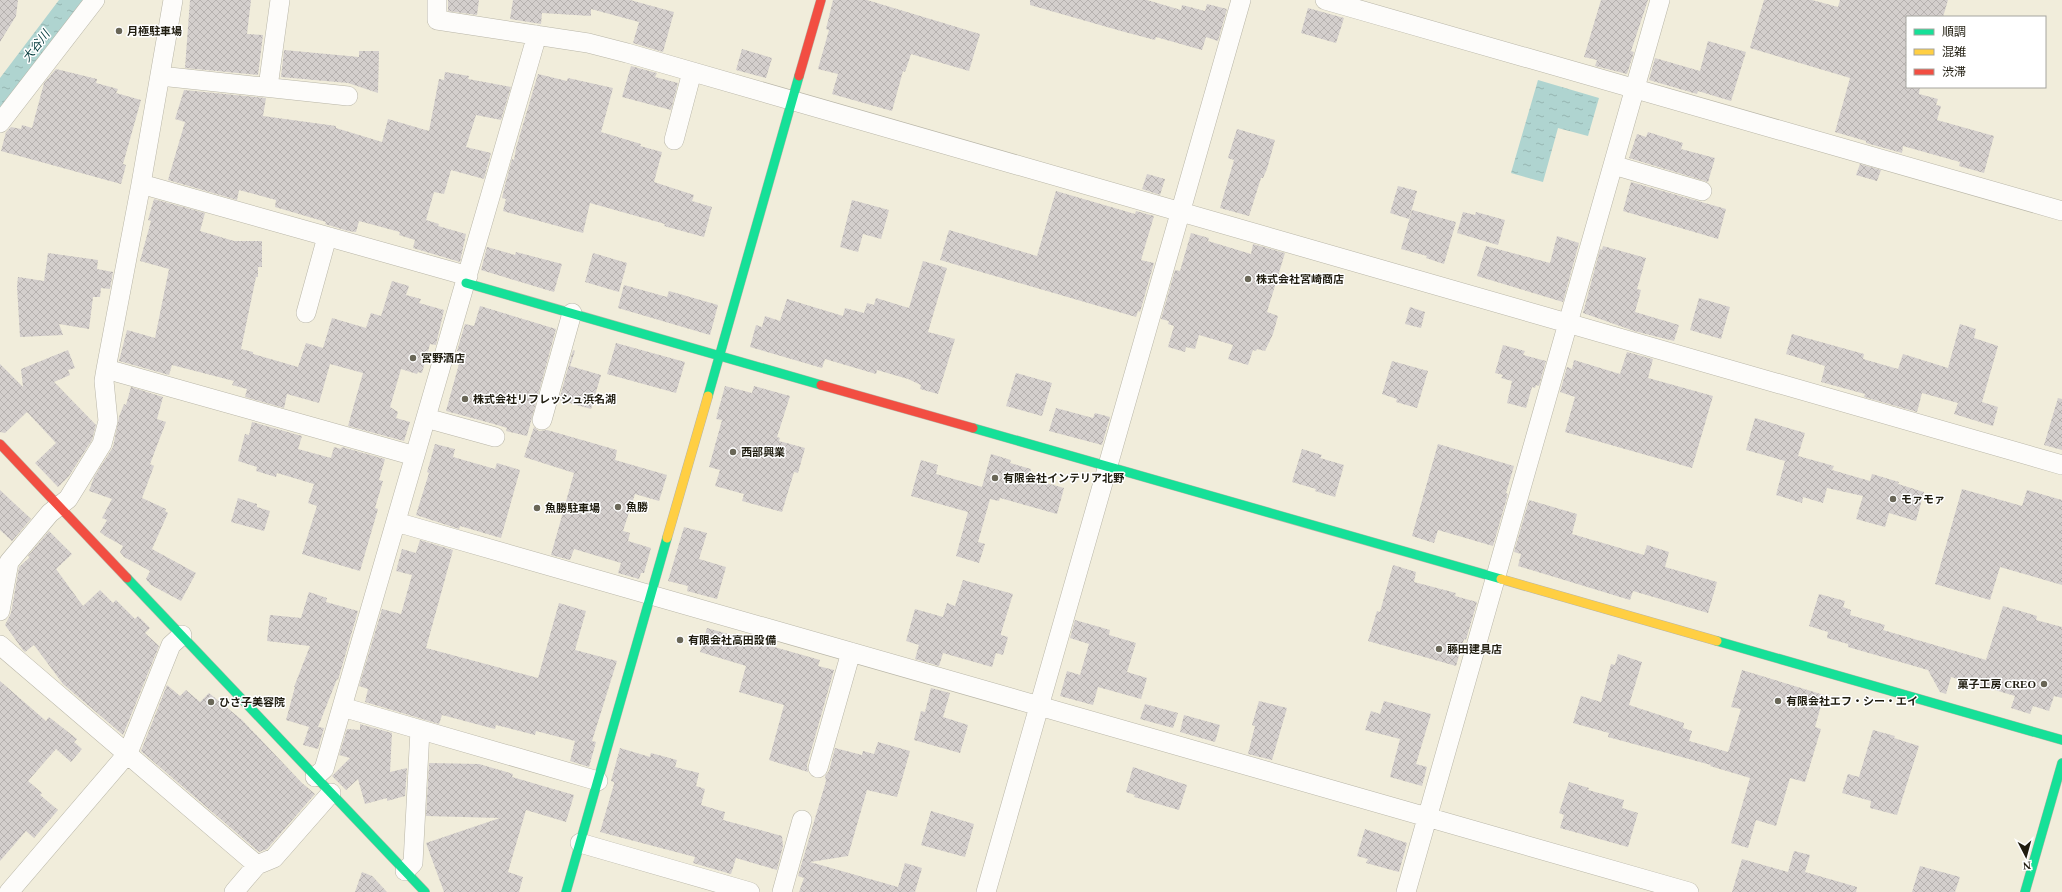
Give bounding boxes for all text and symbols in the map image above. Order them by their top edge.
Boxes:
legend [1906,16,2046,88]
place label: 月極駐車場 [127,25,182,37]
text: 順調 [1942,25,1966,39]
water label: 大谷川 [19,26,54,64]
marker: 月極駐車場 [114,26,124,36]
text: 混雑 [1942,45,1966,59]
text: 渋滞 [1942,65,1966,79]
place label: 株式会社宮崎商店 [1256,273,1344,285]
marker: 株式会社宮崎商店 [1243,274,1253,284]
place label: 宮野酒店 [421,352,465,364]
marker: 宮野酒店 [408,353,418,363]
place label: 株式会社リフレッシュ浜名湖 [473,393,616,405]
marker: 株式会社リフレッシュ浜名湖 [460,394,470,404]
place label: 西部興業 [741,446,785,458]
marker: 西部興業 [728,447,738,457]
place label: 有限会社インテリア北野 [1003,472,1125,484]
marker: 有限会社インテリア北野 [990,473,1000,483]
place label: モァモァ [1901,493,1945,505]
marker: モァモァ [1888,494,1898,504]
place label: 魚勝 [626,501,648,513]
place label: 魚勝駐車場 [545,502,600,514]
marker: 魚勝 [613,502,623,512]
marker: 魚勝駐車場 [532,503,542,513]
place label: 有限会社高田設備 [688,634,776,646]
marker: 有限会社高田設備 [675,635,685,645]
place label: 藤田建具店 [1447,643,1502,655]
marker: 藤田建具店 [1434,644,1444,654]
place label: 菓子工房 CREO [1957,678,2036,690]
marker: 菓子工房 CREO [2039,679,2049,689]
place label: 有限会社エフ・シー・エイ [1786,695,1918,707]
place label: ひさ子美容院 [219,696,285,708]
marker: 有限会社エフ・シー・エイ [1773,696,1783,706]
marker: ひさ子美容院 [206,697,216,707]
north arrow [2006,836,2046,876]
text: N [2022,860,2032,872]

